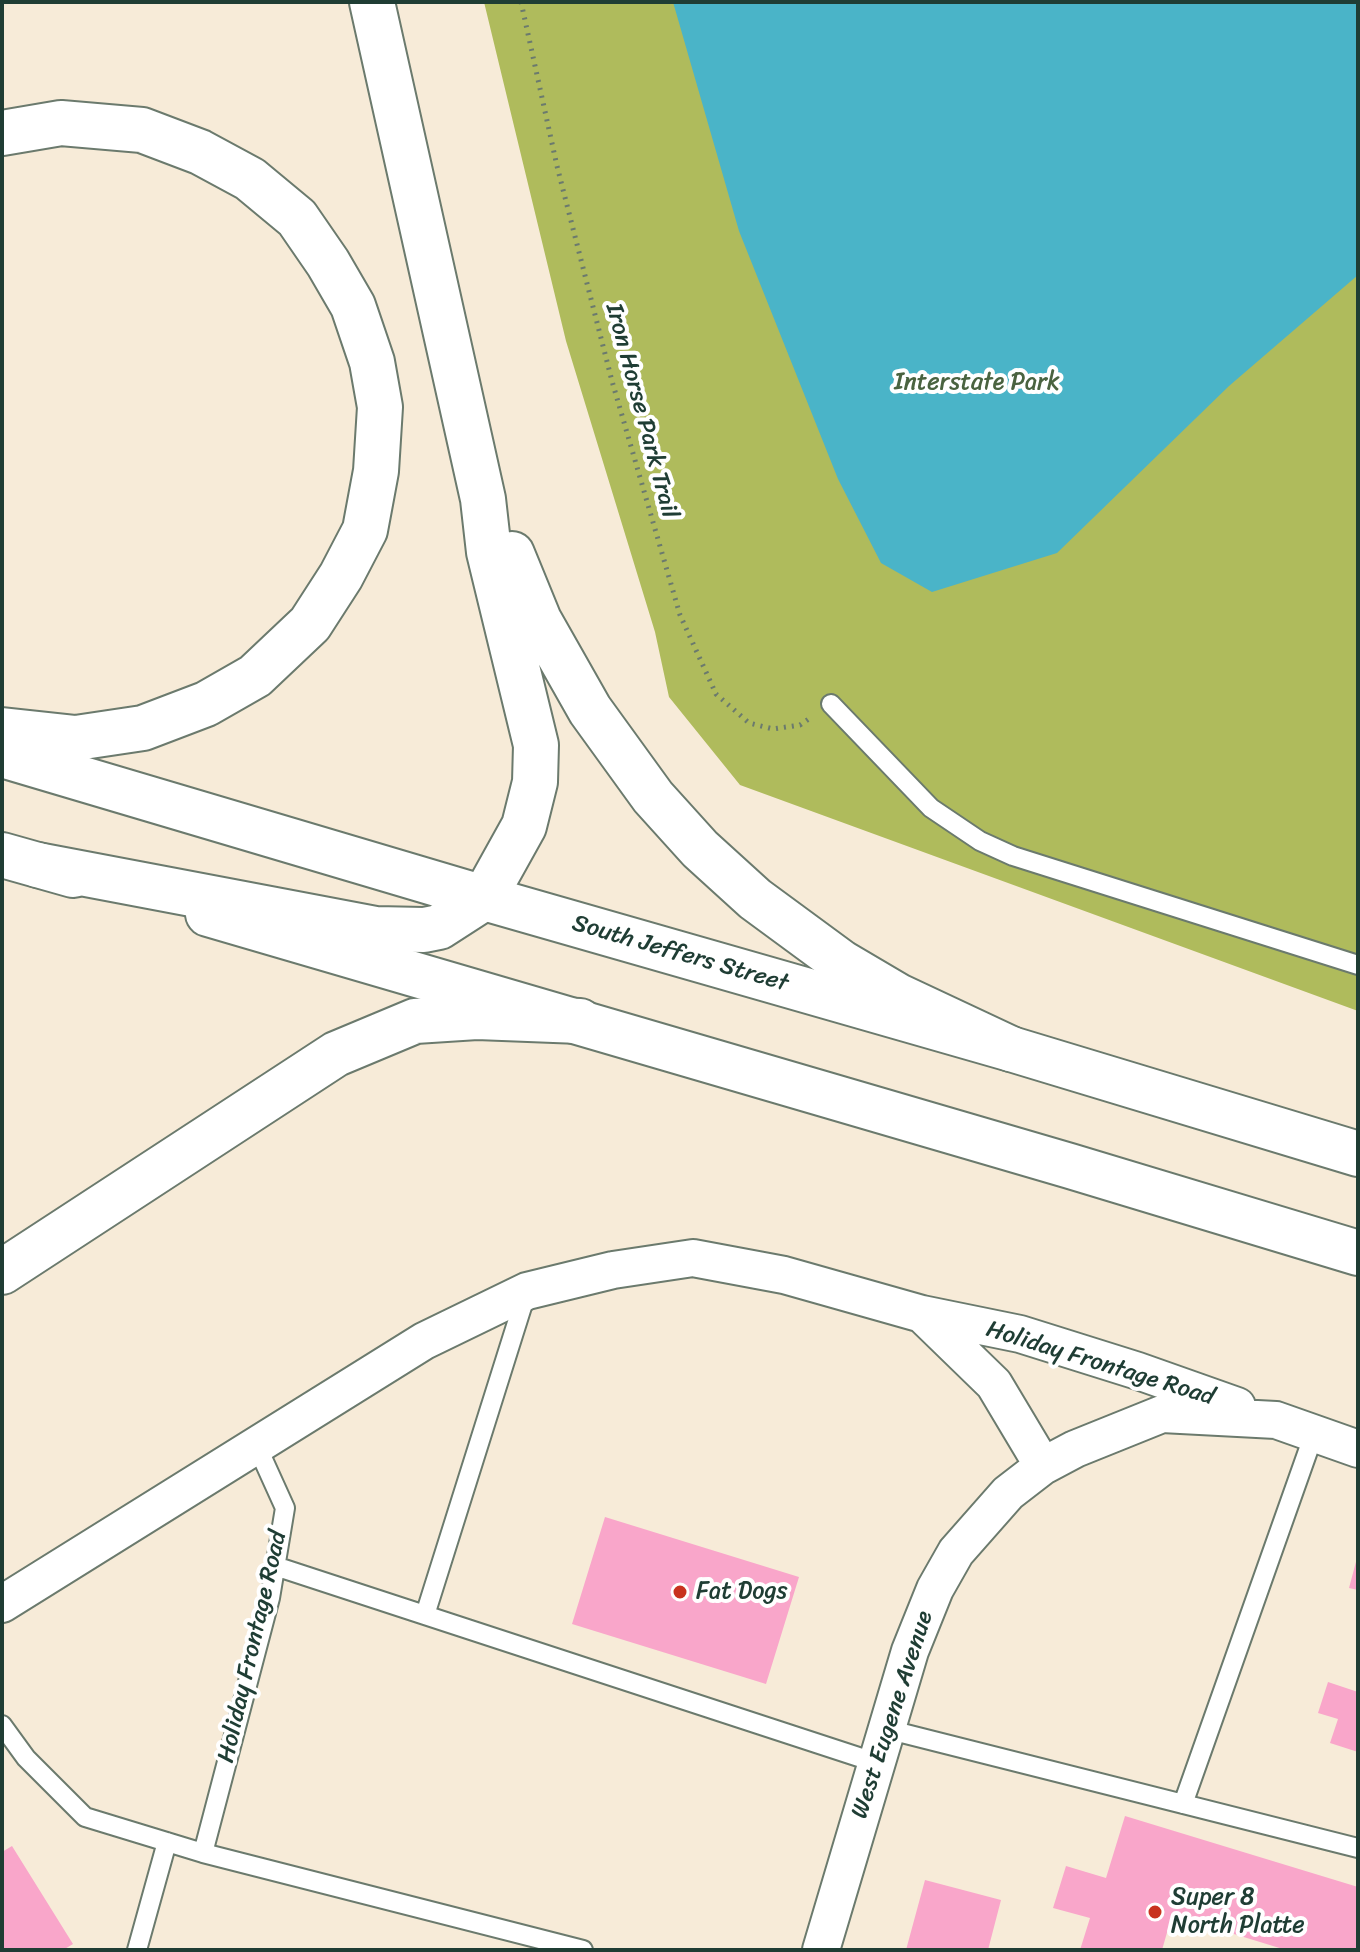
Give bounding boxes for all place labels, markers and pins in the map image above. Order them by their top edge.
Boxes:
place label: Fat Dogs [696,1578,788,1606]
marker: Fat Dogs [671,1583,689,1601]
place label: Super 8 North Platte [1171,1884,1305,1940]
marker: Super 8 North Platte [1146,1903,1164,1921]

